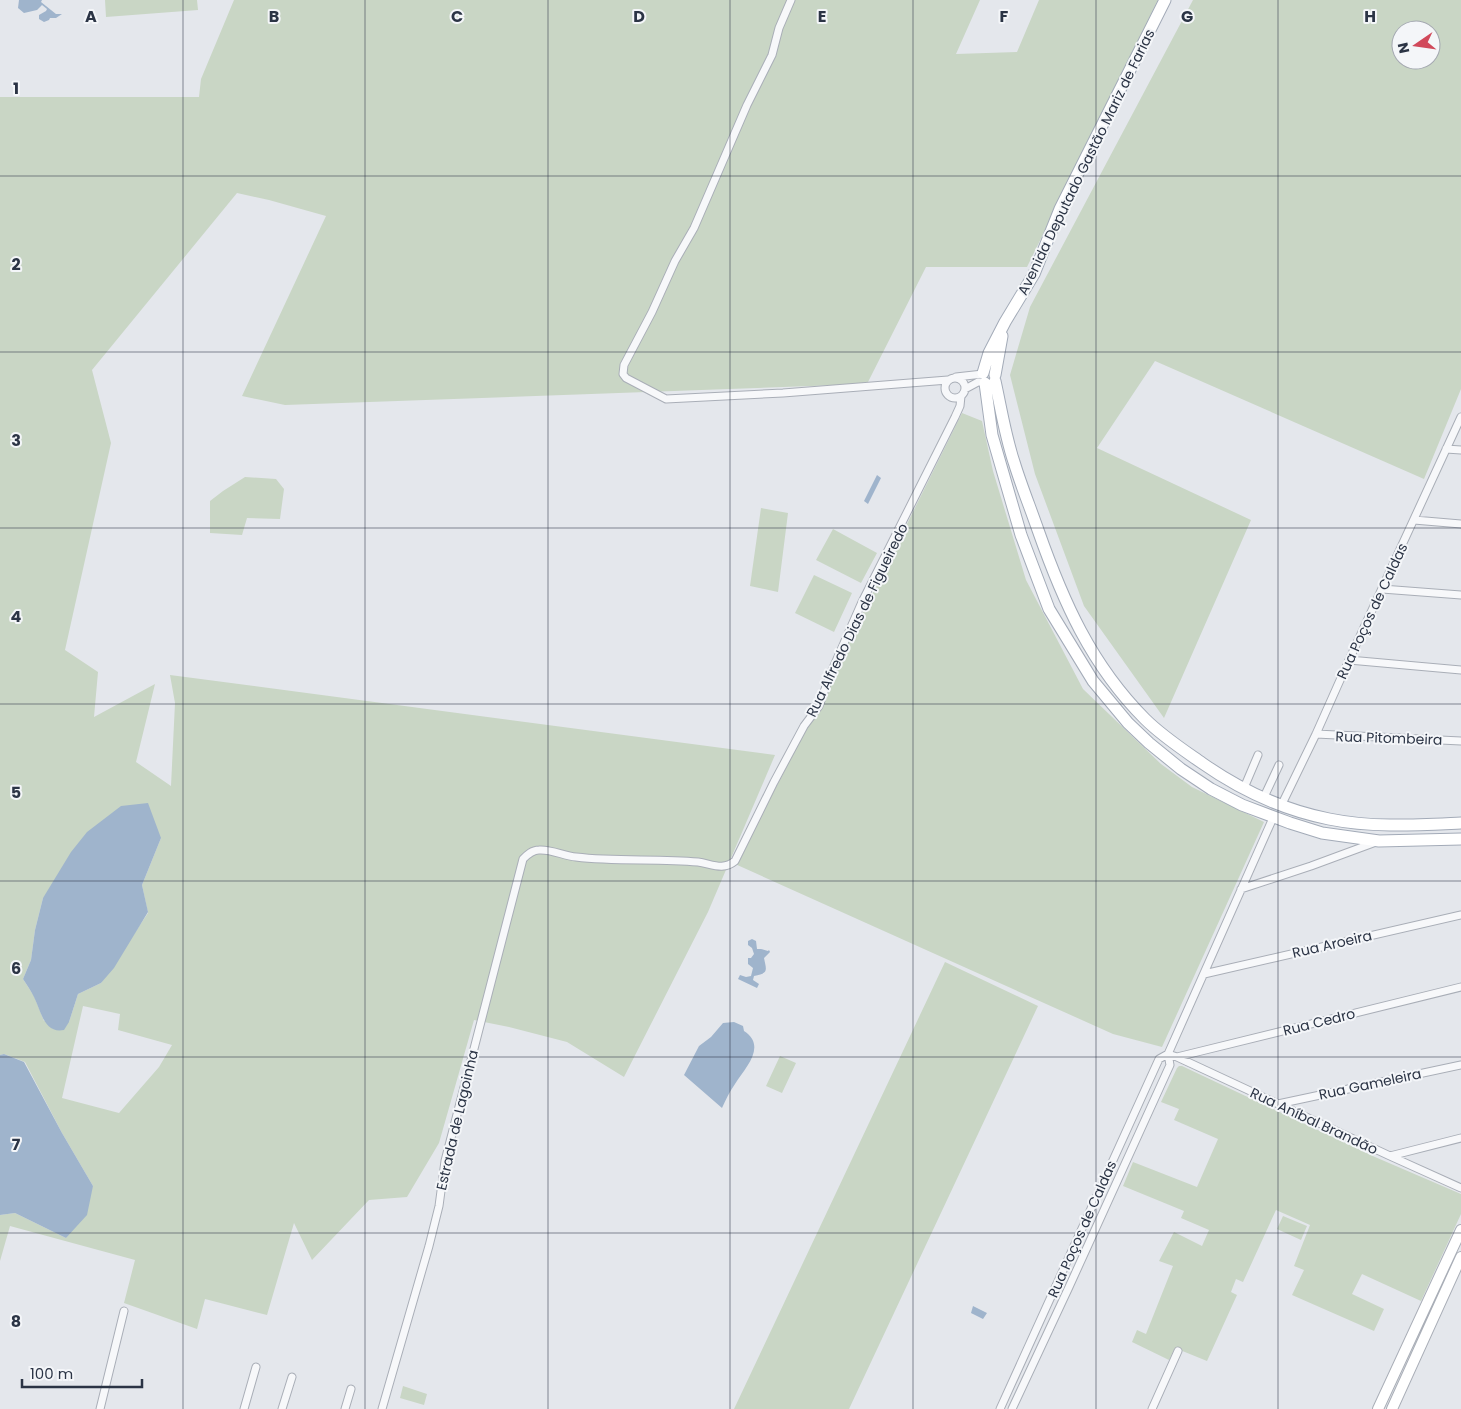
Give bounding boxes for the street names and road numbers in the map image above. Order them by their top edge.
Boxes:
street label: Avenida Deputado Gastão Mariz de Farias [1013,26,1159,298]
street label: Rua Alfredo Dias de Figueiredo [801,520,913,720]
street label: Rua Poços de Caldas [1332,540,1412,682]
street label: Rua Pitombeira [1335,726,1443,750]
street label: Rua Aroeira [1290,925,1374,963]
street label: Rua Cedro [1281,1003,1357,1041]
street label: Estrada de Lagoinha [431,1048,483,1192]
street label: Rua Gameleira [1317,1063,1423,1105]
street label: Rua Aníbal Brandão [1247,1083,1381,1159]
street label: Rua Poços de Caldas [1043,1157,1121,1301]

